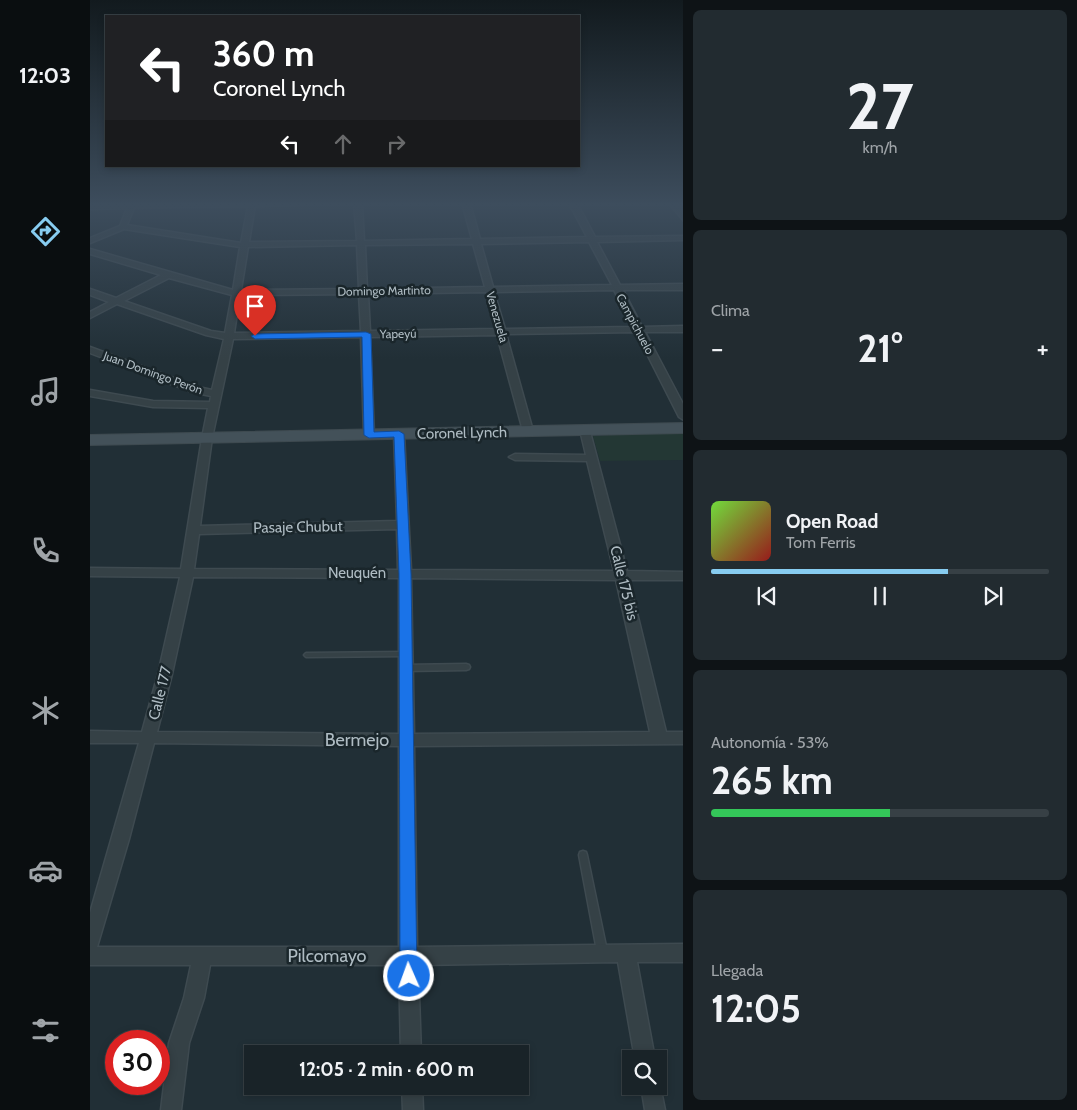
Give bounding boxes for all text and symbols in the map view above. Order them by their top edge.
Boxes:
text: 360 m [213,32,315,75]
icon: left [130,35,195,100]
text: 12:03 [19,62,71,89]
text: 27 [846,66,914,145]
text: Coronel Lynch [213,75,346,102]
icon: left [276,130,304,158]
icon: ahead [329,130,357,158]
icon: right [382,130,410,158]
text: km/h [862,138,898,157]
icon: directions [28,214,63,249]
street label: Domingo Martinto [337,282,431,299]
pin [234,285,276,336]
street label: Venezuela [483,290,512,344]
street label: Campichuelo [613,291,658,357]
icon: arrive [241,292,269,320]
text: Clima [711,301,750,320]
text: 21° [857,325,903,372]
street label: Yapeyú [378,326,417,341]
text: − [711,331,723,365]
text: + [1037,331,1049,365]
street label: Juan Domingo Perón [101,347,205,398]
icon: music [28,374,63,409]
street label: Coronel Lynch [417,423,507,443]
text: Open Road [786,510,878,533]
street label: Pasaje Chubut [253,517,343,537]
icon: phone [28,533,63,568]
text: Tom Ferris [786,533,856,552]
street label: Calle 175 bis [606,544,642,622]
street label: Neuquén [328,564,386,582]
icon: previous [753,582,781,610]
icon: pause [866,582,894,610]
icon: next [979,582,1007,610]
street label: Calle 177 [145,664,175,722]
icon: climate [28,693,63,728]
street label: Bermejo [325,729,389,751]
text: Autonomía · 53% [711,733,829,752]
text: 265 km [711,757,833,804]
icon: car [28,853,63,888]
street label: Pilcomayo [288,945,367,967]
position arrow [382,949,434,1001]
text: Llegada [711,961,763,980]
text: 12:05 [711,985,801,1032]
icon: filters [28,1013,63,1048]
speed limit sign: 30 [105,1030,170,1095]
map controls [622,1050,667,1095]
button: search [622,1050,667,1095]
text: 12:05 · 2 min · 600 m [299,1058,474,1081]

